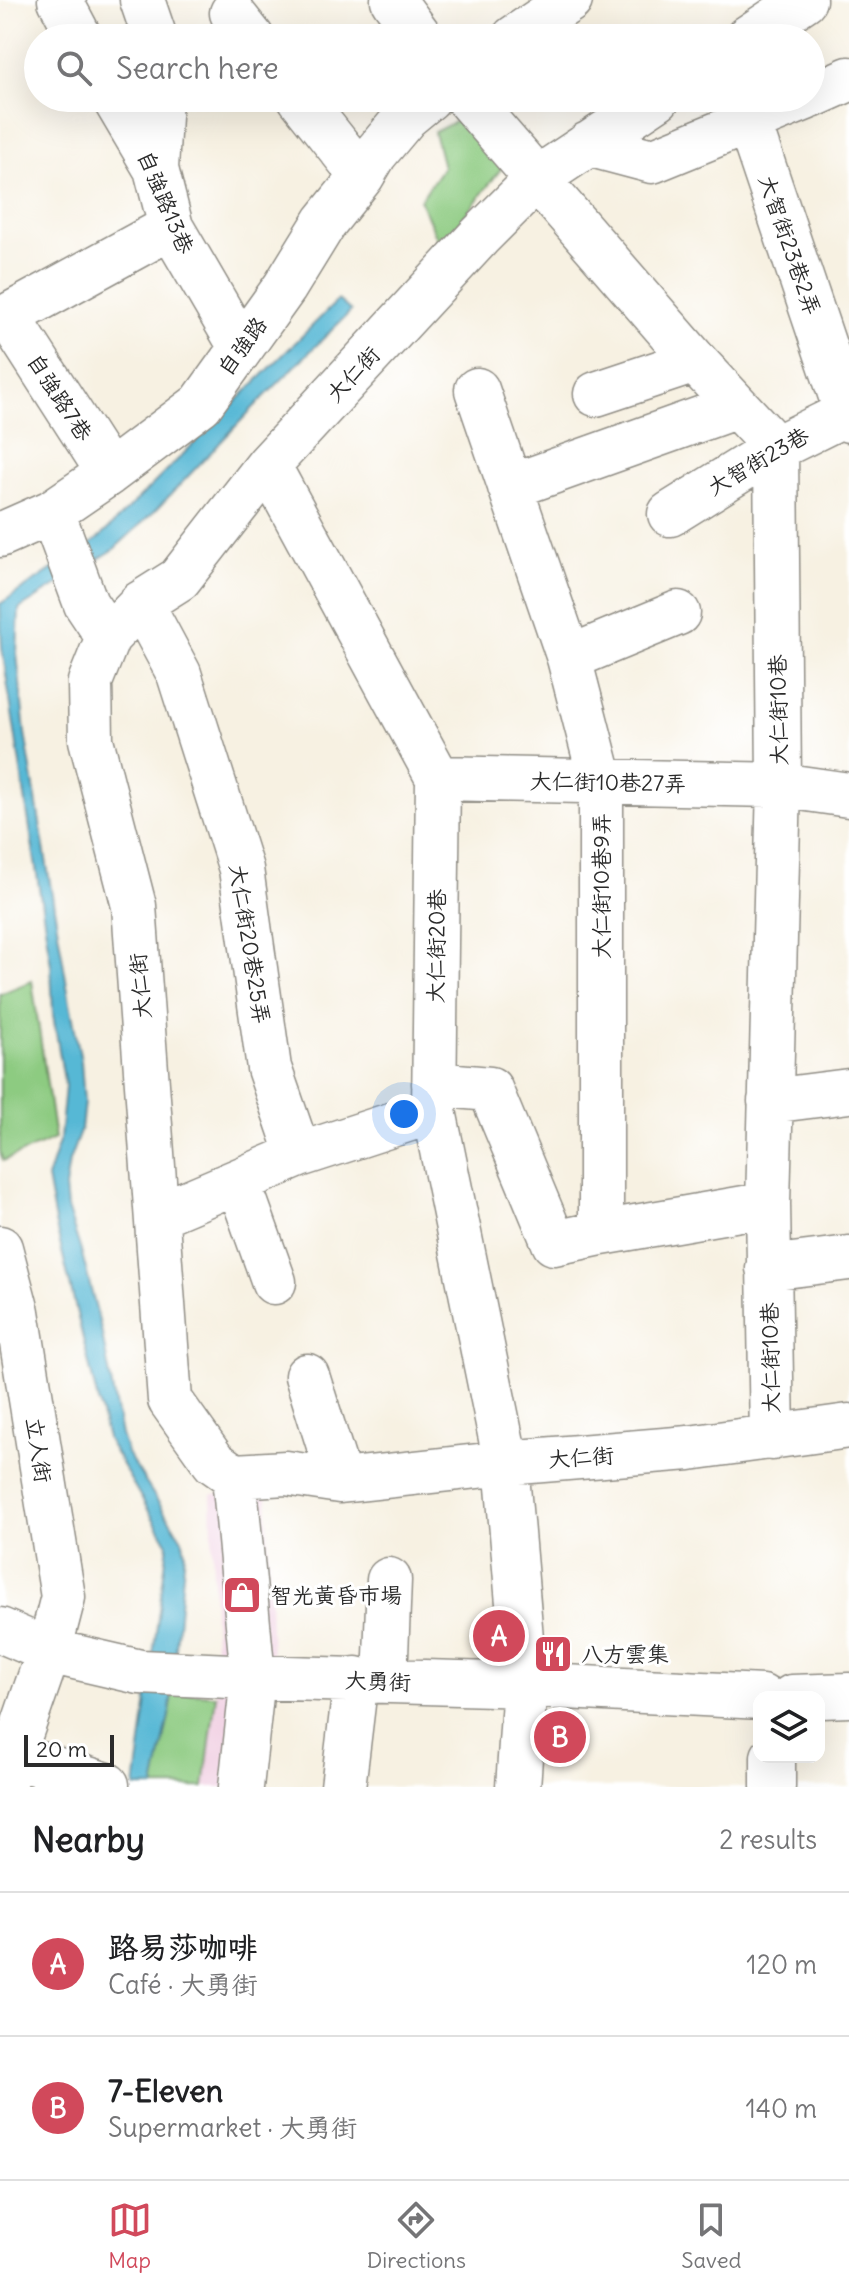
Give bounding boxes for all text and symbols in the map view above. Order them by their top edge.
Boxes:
search box [24,24,825,112]
icon: search [52,46,96,90]
text: Search here [116,49,279,87]
street label: 自強路13巷 [132,146,200,258]
street label: 大智街23巷2弄 [753,171,827,319]
street label: 自強路 [211,311,273,381]
street label: 大仁街 [320,340,386,408]
street label: 自強路7巷 [21,348,99,446]
street label: 大智街23巷 [702,421,814,501]
street label: 大仁街10巷 [763,654,793,766]
street label: 大仁街10巷27弄 [530,767,686,797]
street label: 大仁街10巷9弄 [587,813,615,959]
street label: 大仁街20巷25弄 [224,862,276,1026]
street label: 大仁街20巷 [421,888,451,1004]
street label: 大仁街 [123,952,157,1020]
your location [384,1094,424,1134]
street label: 大仁街10巷 [755,1302,785,1414]
street label: 立人街 [20,1415,58,1485]
street label: 大仁街 [547,1441,615,1473]
shop icon: 智光黃昏市場 [221,1574,263,1616]
place label: 智光黃昏市場 [270,1581,402,1609]
pin: A [473,1606,525,1666]
restaurant icon: 八方雲集 [532,1633,574,1675]
place label: 八方雲集 [581,1640,669,1668]
street label: 大勇街 [345,1666,411,1696]
map controls [753,1691,825,1763]
button: layers [753,1691,825,1763]
pin: B [534,1707,586,1767]
scale bar [24,1731,114,1767]
text: 20 m [36,1735,87,1763]
text: Nearby [32,1818,145,1861]
text: 2 results [719,1823,817,1856]
text: 路易莎咖啡 [108,1928,258,1966]
text: A [50,1948,66,1981]
text: 120 m [746,1948,817,1981]
text: Café · 大勇街 [108,1968,258,2001]
text: 7-Eleven [108,2072,223,2110]
text: B [49,2092,67,2125]
text: 140 m [746,2092,817,2125]
text: Supermarket · 大勇街 [108,2111,357,2144]
tab: Map [108,2198,152,2274]
tab: Directions [367,2198,466,2274]
tab: Saved [681,2198,741,2274]

